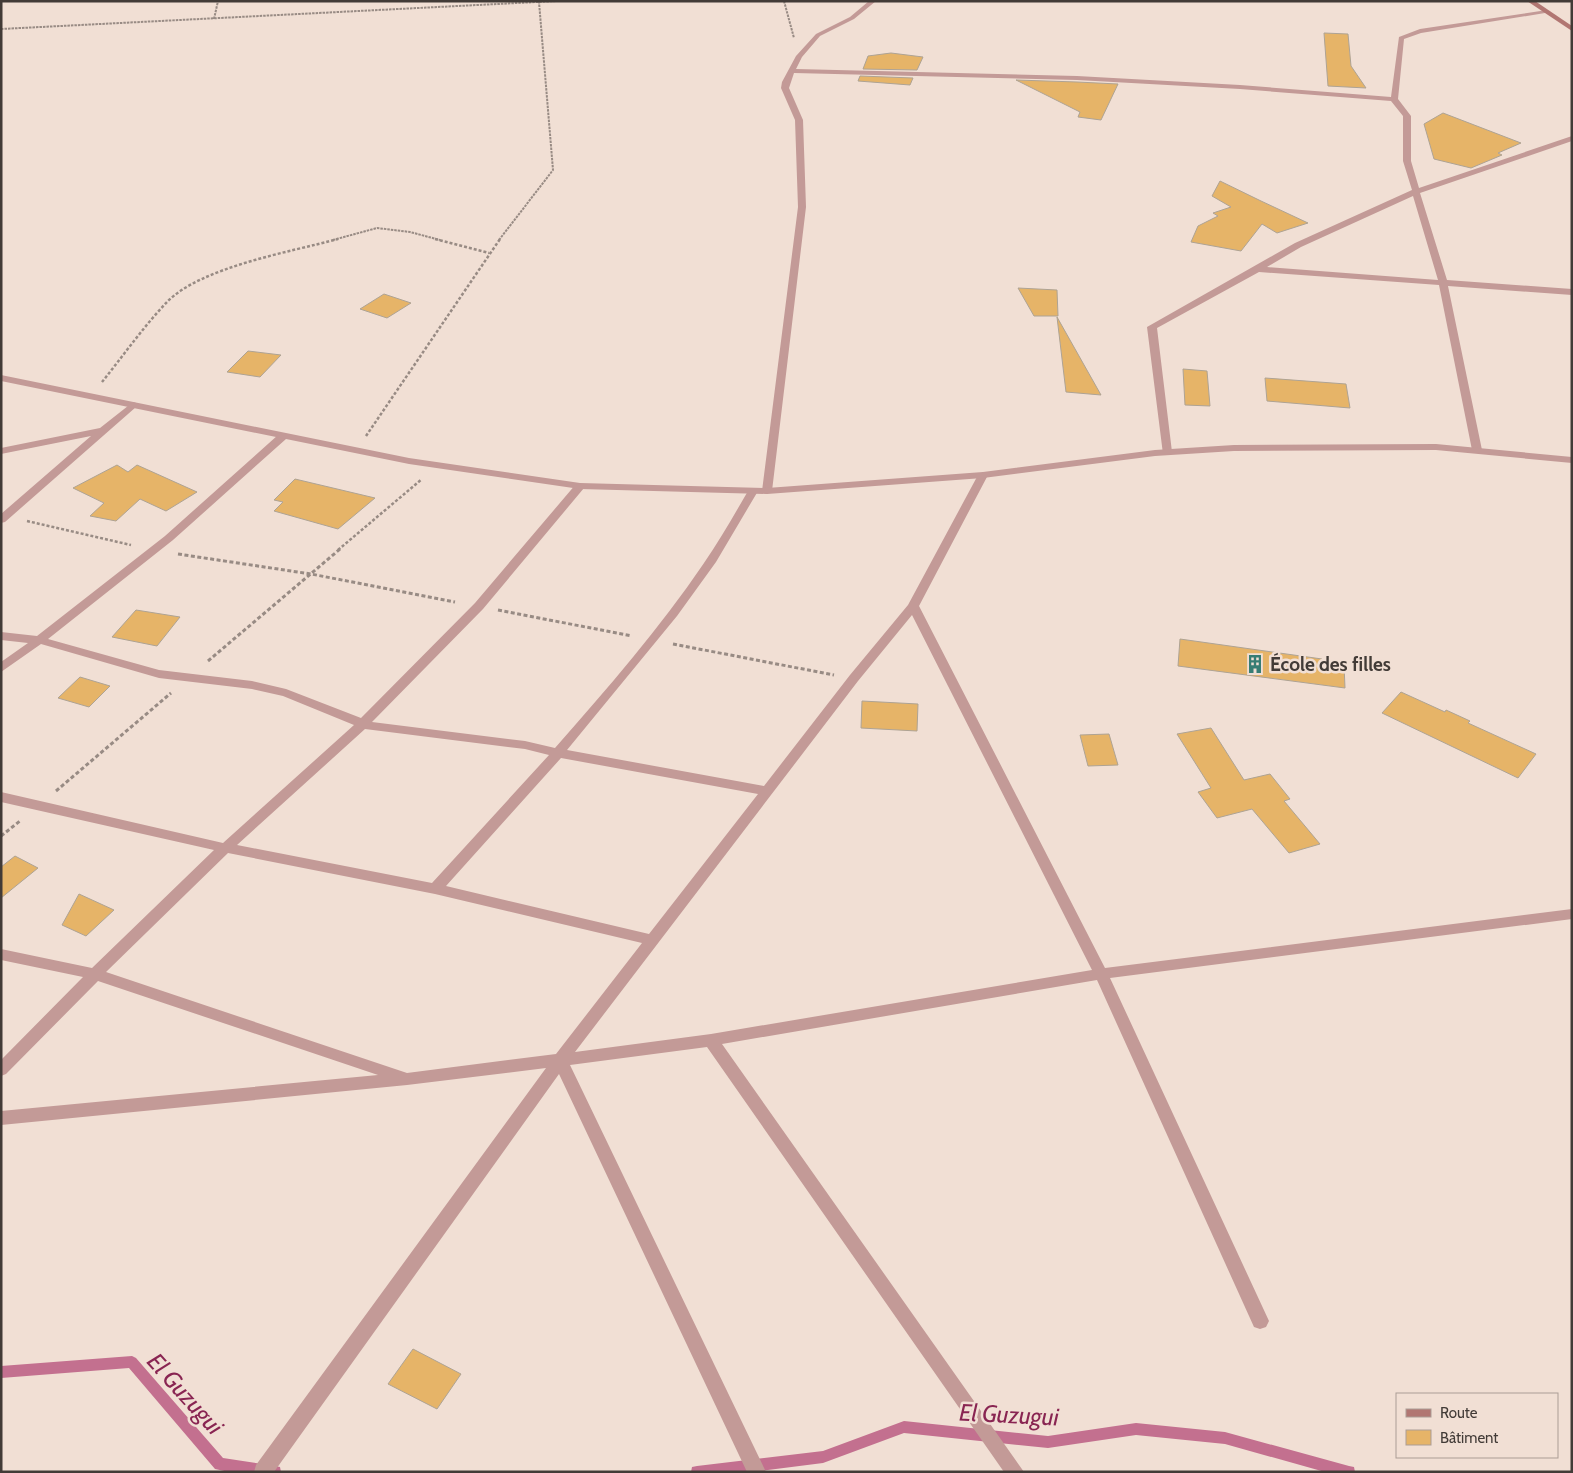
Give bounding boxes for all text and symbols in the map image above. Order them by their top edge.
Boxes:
place label: École des filles [1270,652,1391,676]
building icon: École des filles [1244,653,1266,675]
water label: El Guzugui [141,1347,230,1441]
legend [1396,1393,1558,1458]
water label: El Guzugui [959,1397,1060,1432]
text: Route [1440,1404,1478,1422]
text: Bâtiment [1440,1429,1498,1447]

